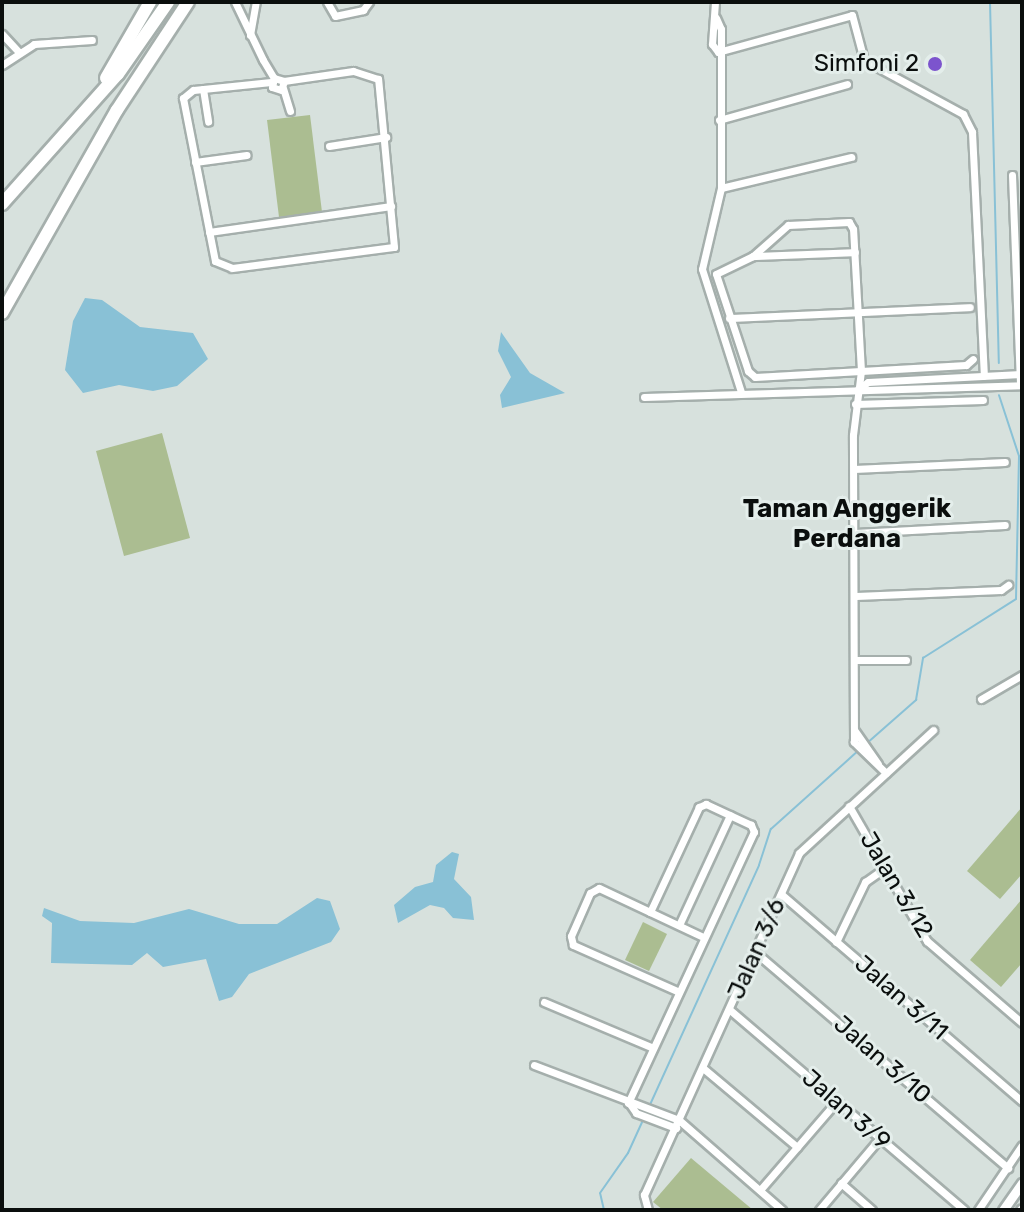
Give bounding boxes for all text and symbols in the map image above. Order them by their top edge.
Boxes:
place label: Simfoni 2 [814,50,919,78]
marker: Simfoni 2 [926,55,944,73]
district label: Taman Anggerik Perdana [742,493,952,554]
street label: Jalan 3/12 [853,827,939,943]
street label: Jalan 3/6 [722,894,792,1004]
street label: Jalan 3/11 [848,950,954,1046]
street label: Jalan 3/10 [828,1010,936,1110]
street label: Jalan 3/9 [796,1064,896,1156]

